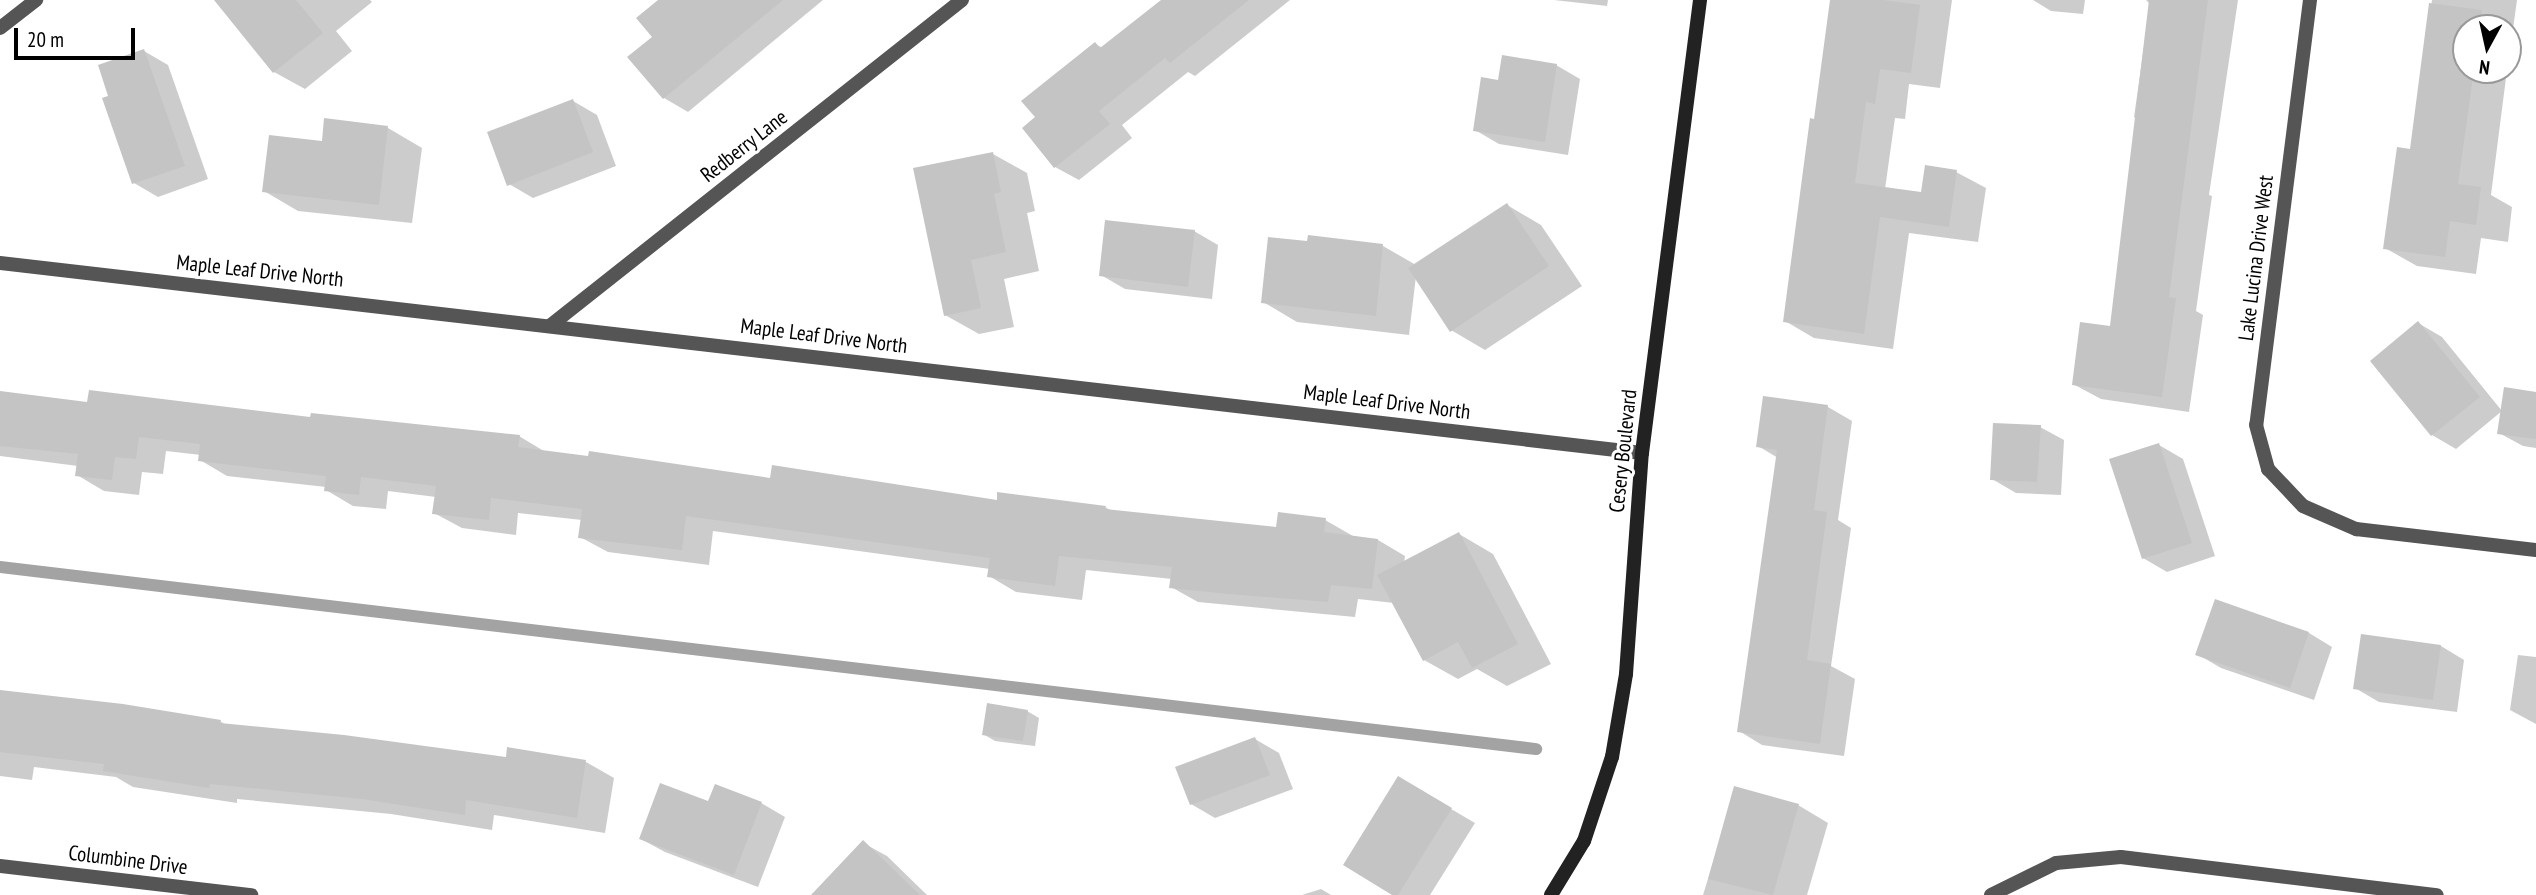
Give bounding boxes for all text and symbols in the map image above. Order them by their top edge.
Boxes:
scale bar [18,14,138,58]
north arrow [2452,14,2522,84]
text: 20 m [27,26,64,53]
text: N [2478,55,2491,80]
street label: Redberry Lane [696,104,792,188]
street label: Lake Lucina Drive West [2233,174,2279,342]
street label: Maple Leaf Drive North [175,250,345,292]
street label: Maple Leaf Drive North [739,313,909,359]
street label: Maple Leaf Drive North [1302,379,1472,425]
street label: Cesery Boulevard [1604,388,1642,514]
street label: Columbine Drive [67,840,189,880]

